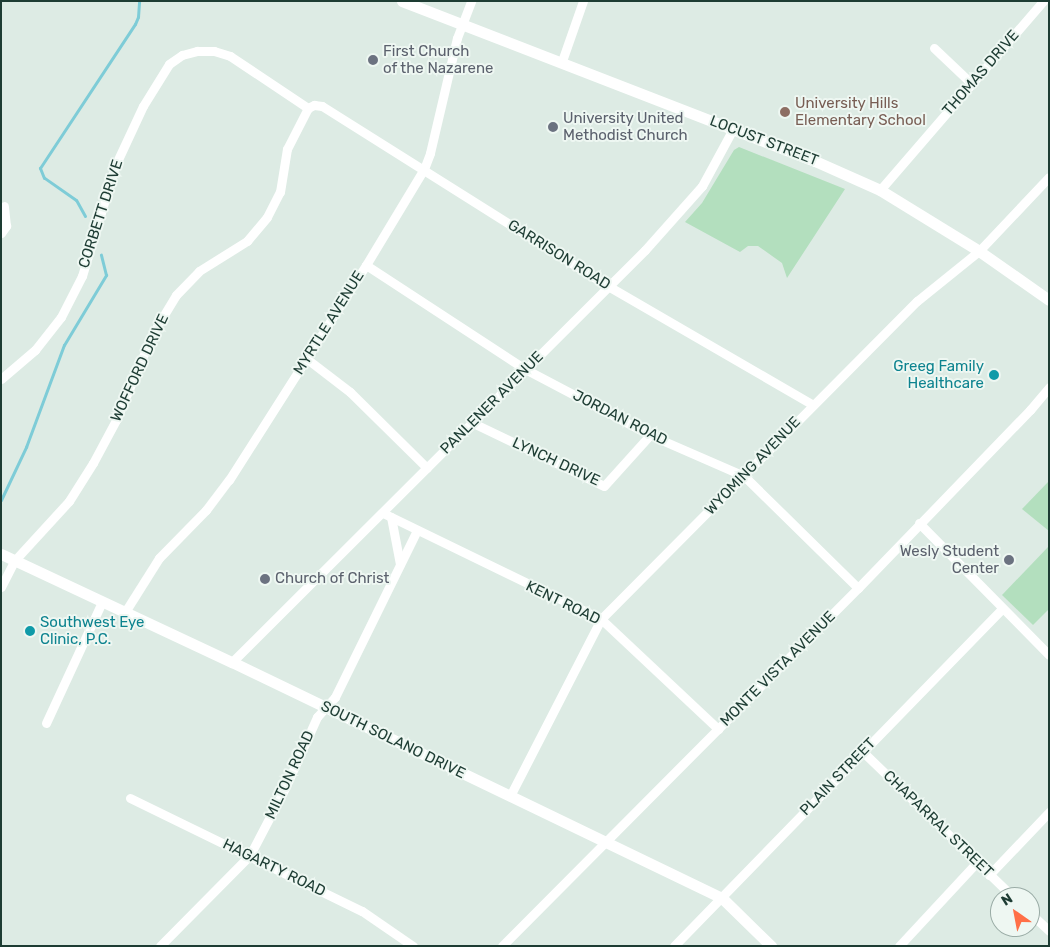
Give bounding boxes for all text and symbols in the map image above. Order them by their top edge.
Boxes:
street label: THOMAS DRIVE [939,27,1023,119]
place label: First Church of the Nazarene [383,42,494,77]
marker: First Church of the Nazarene [367,54,379,66]
place label: University Hills Elementary School [795,94,926,129]
marker: University Hills Elementary School [779,106,791,118]
place label: University United Methodist Church [563,109,688,144]
street label: LOCUST STREET [707,112,821,170]
marker: University United Methodist Church [547,121,559,133]
street label: CORBETT DRIVE [75,157,127,271]
street label: GARRISON ROAD [504,216,614,294]
street label: MYRTLE AVENUE [290,268,368,378]
street label: WOFFORD DRIVE [107,311,173,425]
street label: PANLENER AVENUE [437,348,547,458]
place label: Greeg Family Healthcare [893,357,984,392]
marker: Greeg Family Healthcare [988,369,1000,381]
street label: JORDAN ROAD [570,386,670,450]
street label: WYOMING AVENUE [701,413,805,519]
street label: LYNCH DRIVE [509,434,603,490]
place label: Wesly Student Center [899,542,999,577]
marker: Wesly Student Center [1003,554,1015,566]
place label: Church of Christ [275,570,390,588]
marker: Church of Christ [259,573,271,585]
street label: KENT ROAD [523,577,603,629]
street label: MONTE VISTA AVENUE [716,607,840,731]
place label: Southwest Eye Clinic, P.C. [40,613,145,648]
marker: Southwest Eye Clinic, P.C. [24,625,36,637]
street label: SOUTH SOLANO DRIVE [318,697,468,783]
street label: MILTON ROAD [262,728,318,822]
street label: PLAIN STREET [796,734,880,820]
street label: CHAPARRAL STREET [879,767,997,881]
street label: HAGARTY ROAD [219,835,329,901]
north arrow [990,887,1040,937]
text: N [998,890,1016,910]

